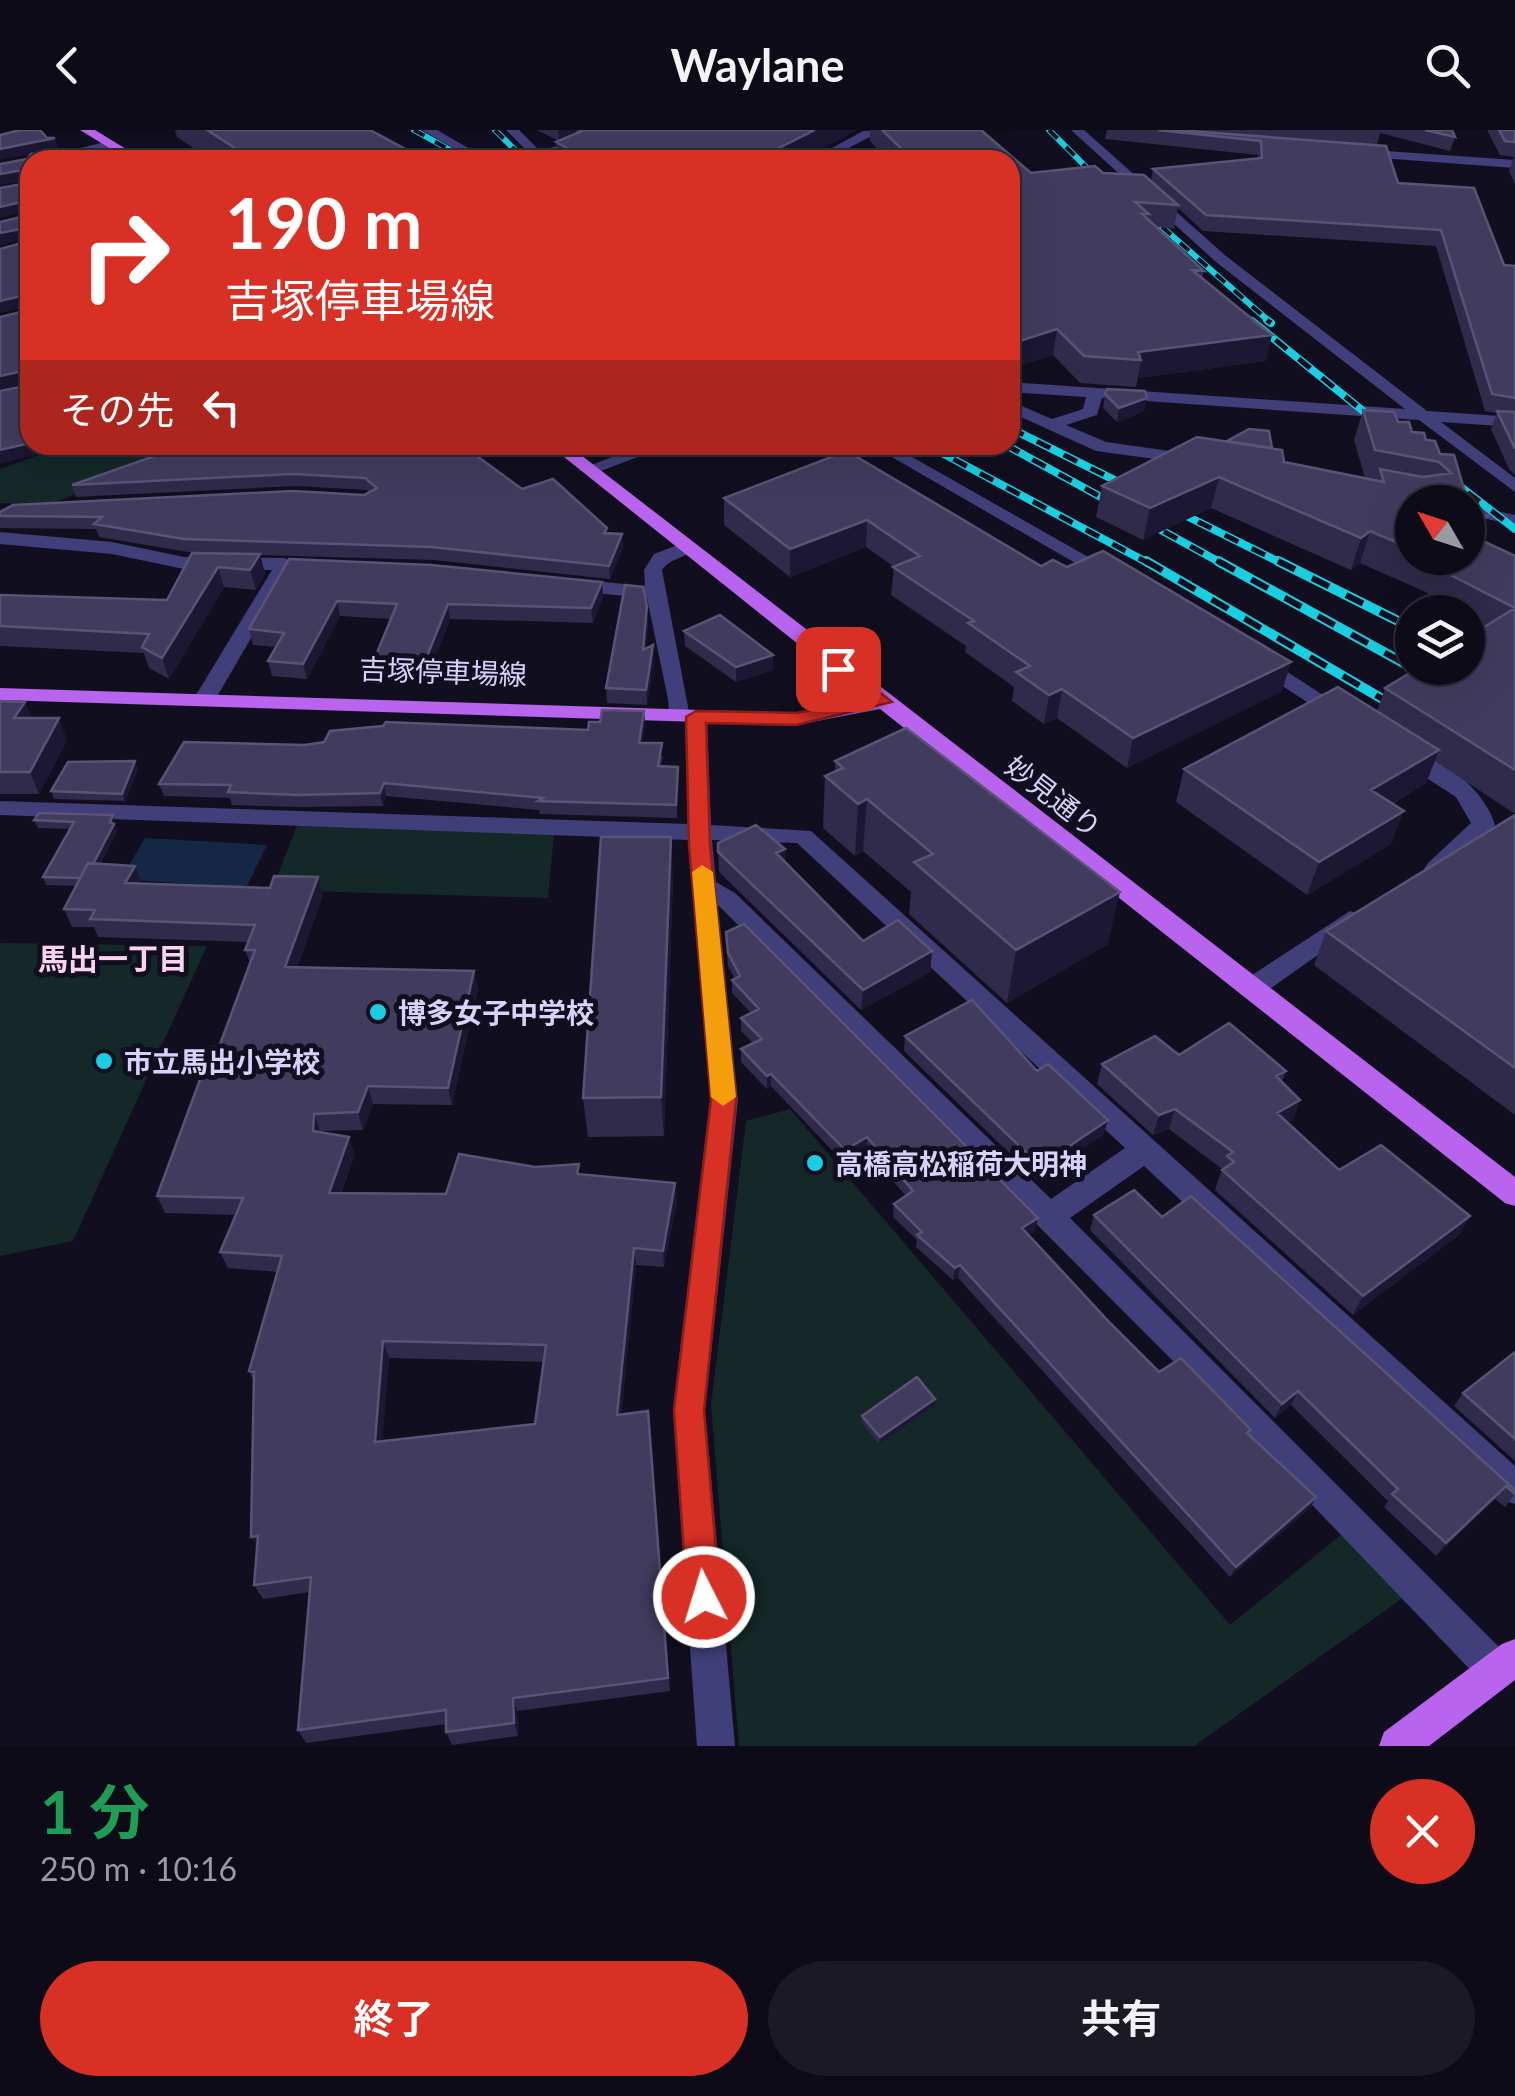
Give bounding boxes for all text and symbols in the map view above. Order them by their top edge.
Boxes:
icon: back [40,38,95,93]
text: Waylane [671,38,844,92]
icon: search [1420,38,1475,93]
text: 190 m [225,180,422,264]
icon: right [60,190,190,320]
text: 吉塚停車場線 [225,273,495,327]
icon: left [194,380,249,435]
text: その先 [60,386,174,432]
north arrow [1395,485,1485,575]
map controls [1395,485,1485,685]
button: layers [1395,595,1485,685]
pin [796,627,881,712]
icon: arrive [811,642,866,697]
street label: 吉塚停車場線 [358,651,528,691]
street label: 妙見通り [999,748,1109,844]
district label: 馬出一丁目 [38,940,188,976]
place label: 博多女子中学校 [398,995,594,1029]
marker: 博多女子中学校 [367,1001,389,1023]
place label: 市立馬出小学校 [124,1044,320,1078]
marker: 市立馬出小学校 [93,1050,115,1072]
place label: 高橋高松稲荷大明神 [835,1146,1087,1180]
marker: 高橋高松稲荷大明神 [804,1152,826,1174]
position arrow [652,1545,756,1649]
text: 1 分 [40,1775,149,1847]
button: close [1370,1779,1475,1884]
text: 250 m · 10:16 [40,1849,237,1888]
button: 終了 [40,1961,748,2076]
button: 共有 [768,1961,1475,2076]

